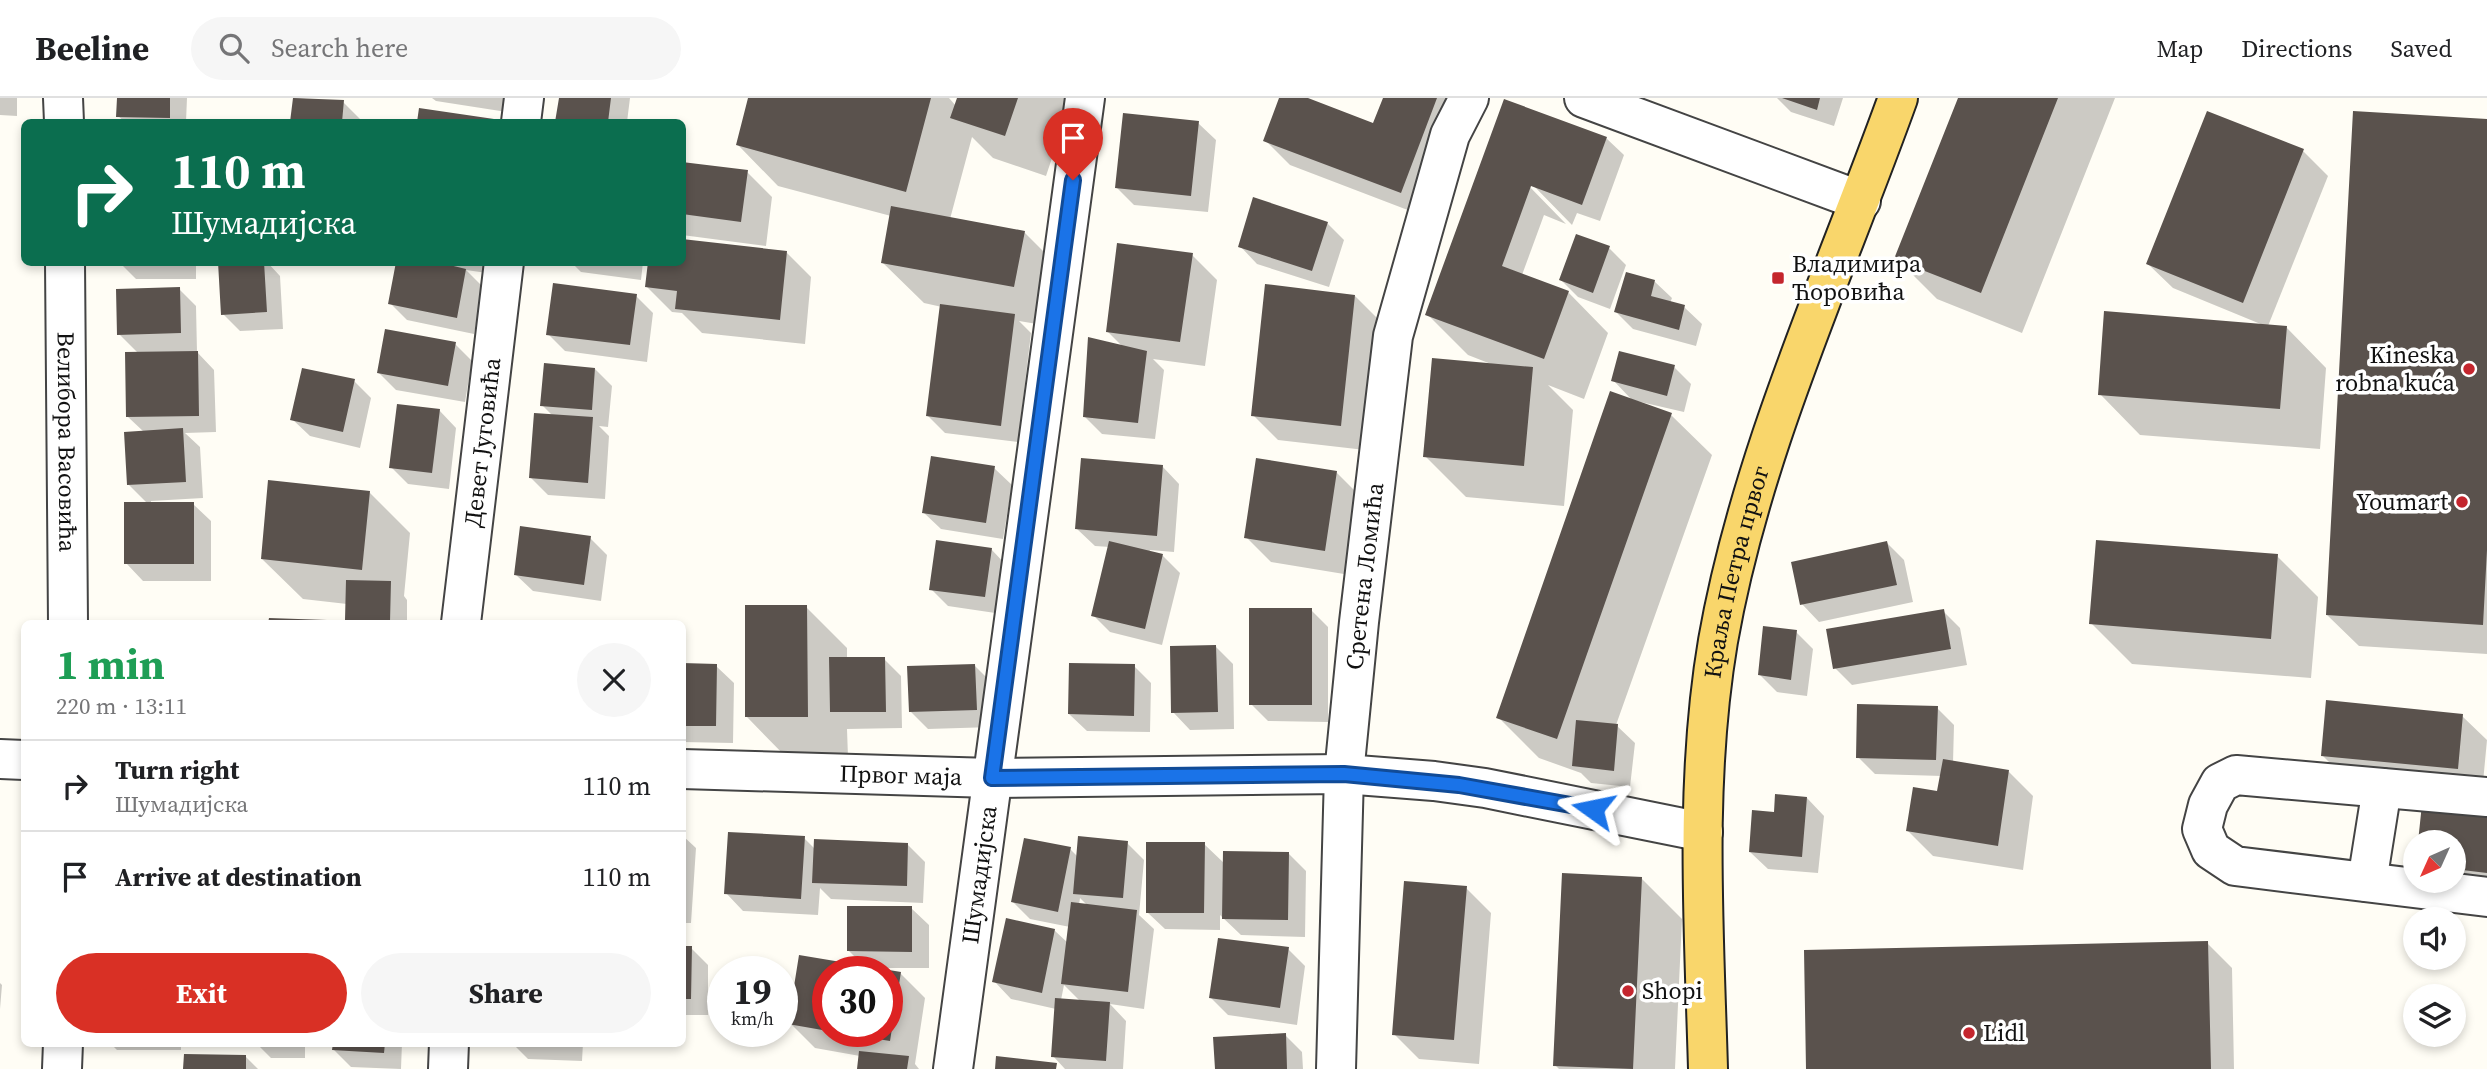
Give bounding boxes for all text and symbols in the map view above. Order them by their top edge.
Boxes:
search box [191,17,681,80]
text: Beeline [35,26,149,71]
icon: search [215,29,253,67]
text: Search here [271,30,408,66]
text: Map [2156,32,2203,65]
text: Directions [2241,32,2352,65]
text: Saved [2390,32,2452,65]
pin [1043,108,1103,180]
icon: arrive [1054,119,1092,157]
text: 110 m [171,137,306,204]
icon: right [56,147,147,238]
text: Шумадијска [171,201,356,245]
place label: Владимира Ћоровића [1792,247,1922,308]
marker: Владимира Ћоровића [1770,270,1786,286]
street label: Велибора Васовића [50,332,84,553]
place label: Kineska robna kuća [2335,338,2456,399]
street label: Девет Југовића [456,355,509,529]
marker: Kineska robna kuća [2461,361,2477,377]
street label: Краља Петра првог [1696,462,1777,680]
street label: Сретена Ломића [1337,480,1392,671]
place label: Youmart [2356,485,2448,518]
marker: Youmart [2454,494,2470,510]
text: 1 min [56,635,165,693]
button: close [577,643,651,717]
text: 220 m · 13:11 [56,690,187,722]
text: Turn right [115,752,239,788]
street label: Првог маја [839,757,964,793]
icon: right [56,767,94,805]
text: 110 m [583,768,651,804]
position arrow [1556,772,1630,846]
text: Шумадијска [115,788,248,820]
street label: Шумадијска [953,803,1005,946]
north arrow [2403,830,2466,892]
map controls [2403,830,2466,1047]
icon: arrive [56,858,94,896]
text: Arrive at destination [115,859,362,895]
text: 110 m [583,859,651,895]
button: sound [2403,907,2466,970]
button: Exit [56,953,347,1033]
button: Share [361,953,651,1033]
speed limit sign: 30 [812,956,903,1047]
text: 19 [734,968,771,1016]
place label: Shopi [1642,974,1703,1007]
marker: Shopi [1620,983,1636,999]
button: layers [2403,984,2466,1047]
text: km/h [731,1006,774,1031]
place label: Lidl [1983,1016,2025,1049]
marker: Lidl [1961,1025,1977,1041]

